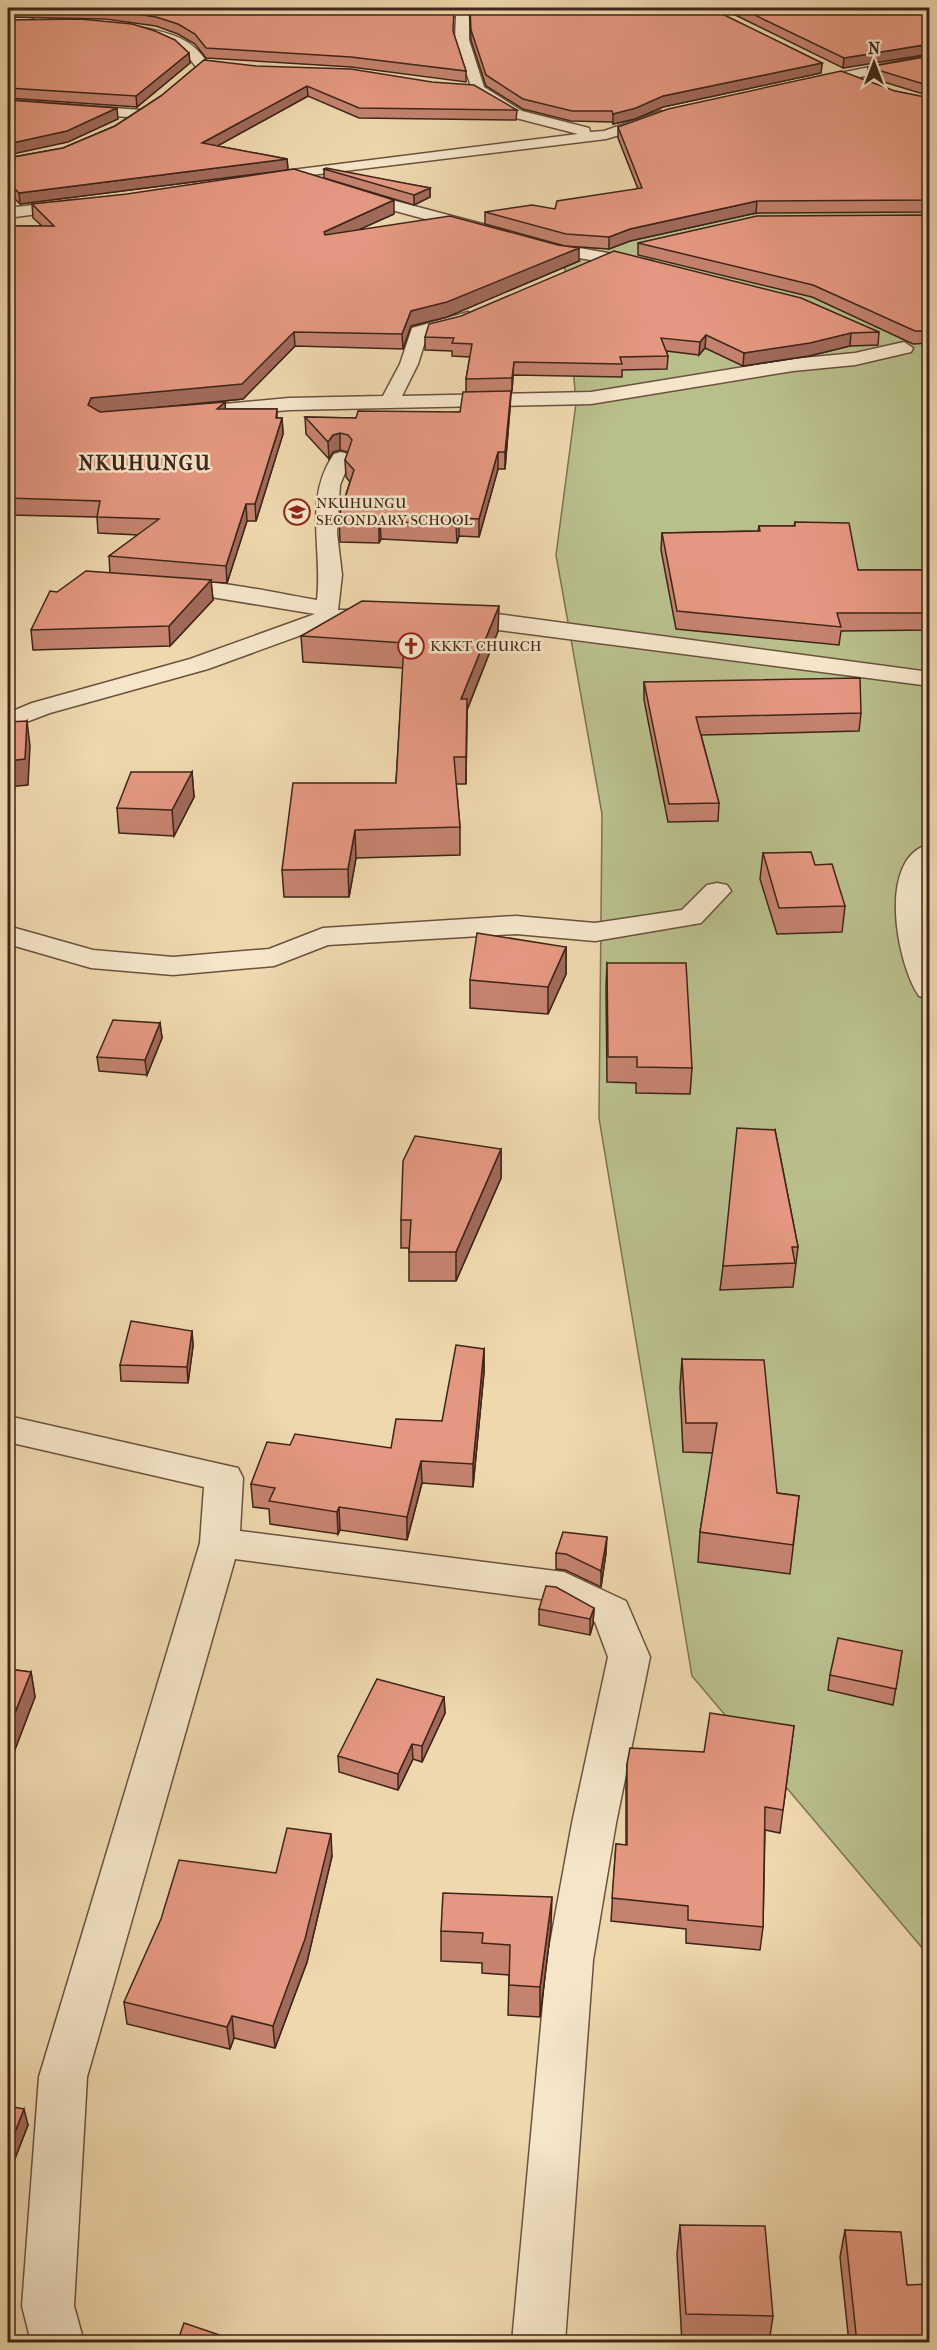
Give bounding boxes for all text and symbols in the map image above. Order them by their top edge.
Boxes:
north arrow [844,33,904,93]
text: N [868,39,881,58]
district label: NKUHUNGU [79,452,211,475]
place label: NKUHUNGU SECONDARY SCHOOL [316,494,473,529]
school or university icon: NKUHUNGU SECONDARY SCHOOL [282,497,312,527]
church icon: KKKT CHURCH [396,631,426,661]
place label: KKKT CHURCH [430,637,542,655]

